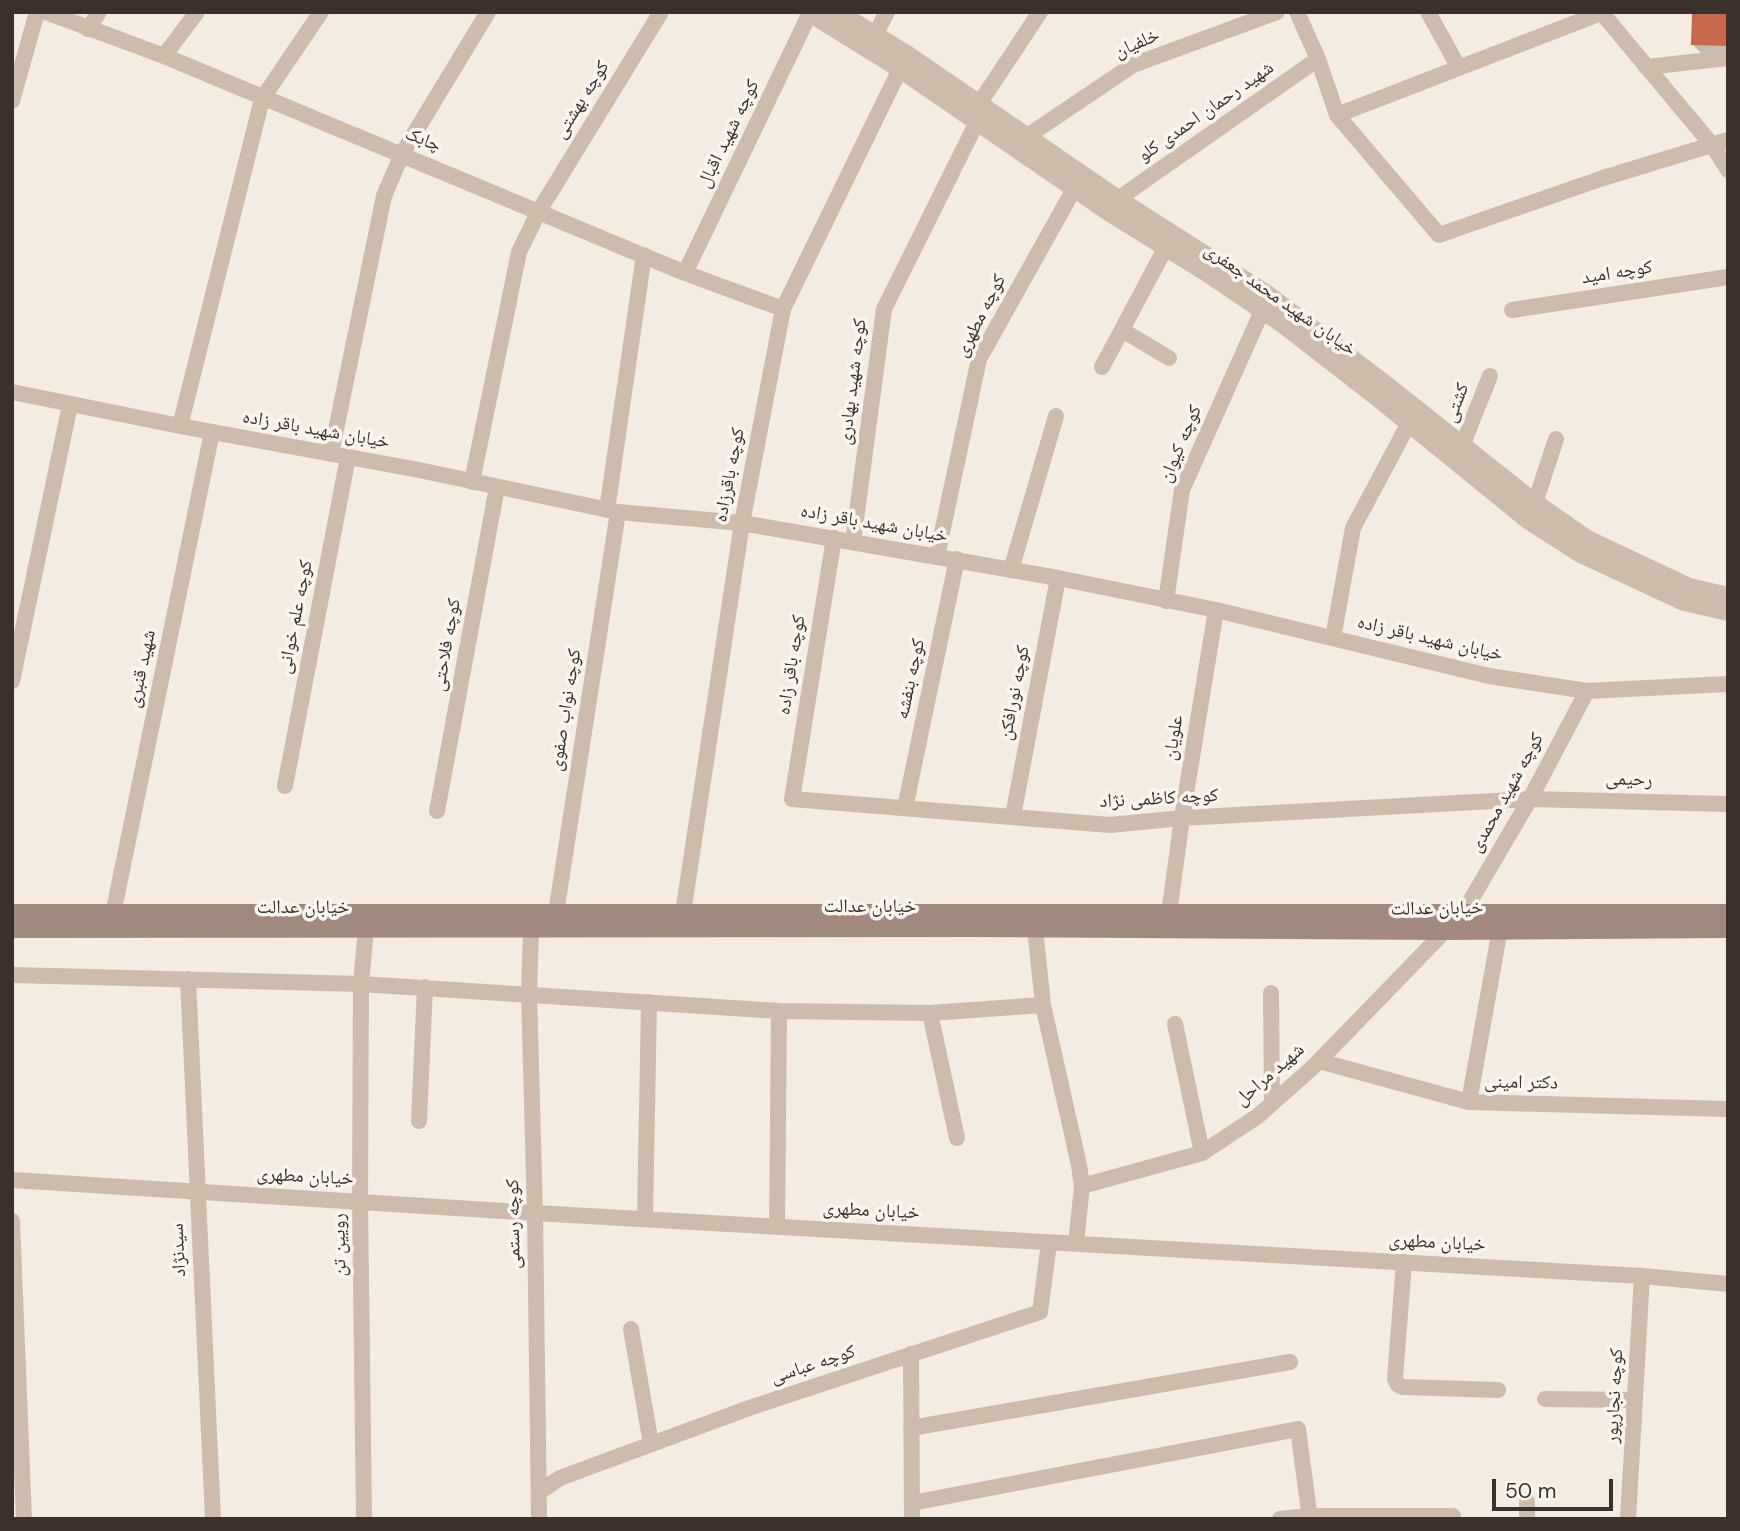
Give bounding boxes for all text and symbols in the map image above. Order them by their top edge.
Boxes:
street label: خلفیان [1111,24,1163,64]
street label: کوچه بهشتی [549,57,615,143]
street label: شهید رحمان احمدی کلو [1134,57,1278,167]
street label: کوچه شهید اقبال [693,76,765,192]
street label: چابک [402,123,444,157]
street label: خیابان شهید محمد جعفری [1200,239,1360,361]
street label: کوچه امید [1580,256,1654,290]
street label: کوچه مطهری [950,271,1012,361]
street label: کوچه شهید بهادری [834,317,872,447]
street label: کشتی [1439,380,1475,426]
street label: کوچه کیوان [1155,402,1207,486]
street label: خیابان شهید باقر زاده [241,406,391,454]
street label: کوچه باقرزاده [710,426,750,524]
street label: خیابان شهید باقر زاده [799,500,949,548]
street label: کوچه علم خوانی [274,558,318,676]
street label: کوچه فلاحتی [428,597,466,693]
street label: خیابان شهید باقر زاده [1355,611,1505,667]
street label: کوچه باقر زاده [773,613,811,717]
street label: شهید قنبری [123,628,161,710]
street label: کوچه بنفشه [891,637,931,721]
street label: کوچه نورافکن [995,644,1035,742]
street label: کوچه نواب صفوی [545,647,587,773]
street label: علویان [1159,714,1189,762]
street label: کوچه شهید محمدی [1465,729,1549,857]
street label: رحیمی [1605,768,1653,792]
street label: کوچه کاظمی نژاد [1099,785,1219,813]
street label: خیابان عدالت [824,896,916,918]
street label: خیابان عدالت [257,897,349,919]
street label: خیابان عدالت [1390,897,1484,921]
street label: شهید مراحل [1231,1039,1309,1111]
street label: دکتر امینی [1484,1071,1558,1095]
street label: خیابان مطهری [256,1163,354,1191]
street label: کوچه رستمی [502,1179,526,1269]
street label: خیابان مطهری [822,1197,920,1225]
street label: رویین تن [328,1213,352,1277]
street label: سیدنژاد [166,1223,192,1277]
street label: خیابان مطهری [1388,1229,1486,1257]
street label: کوچه عباسی [768,1341,858,1389]
street label: کوچه نجارپور [1601,1348,1629,1444]
scale bar [1495,1464,1616,1508]
text: 50 m [1505,1477,1556,1505]

